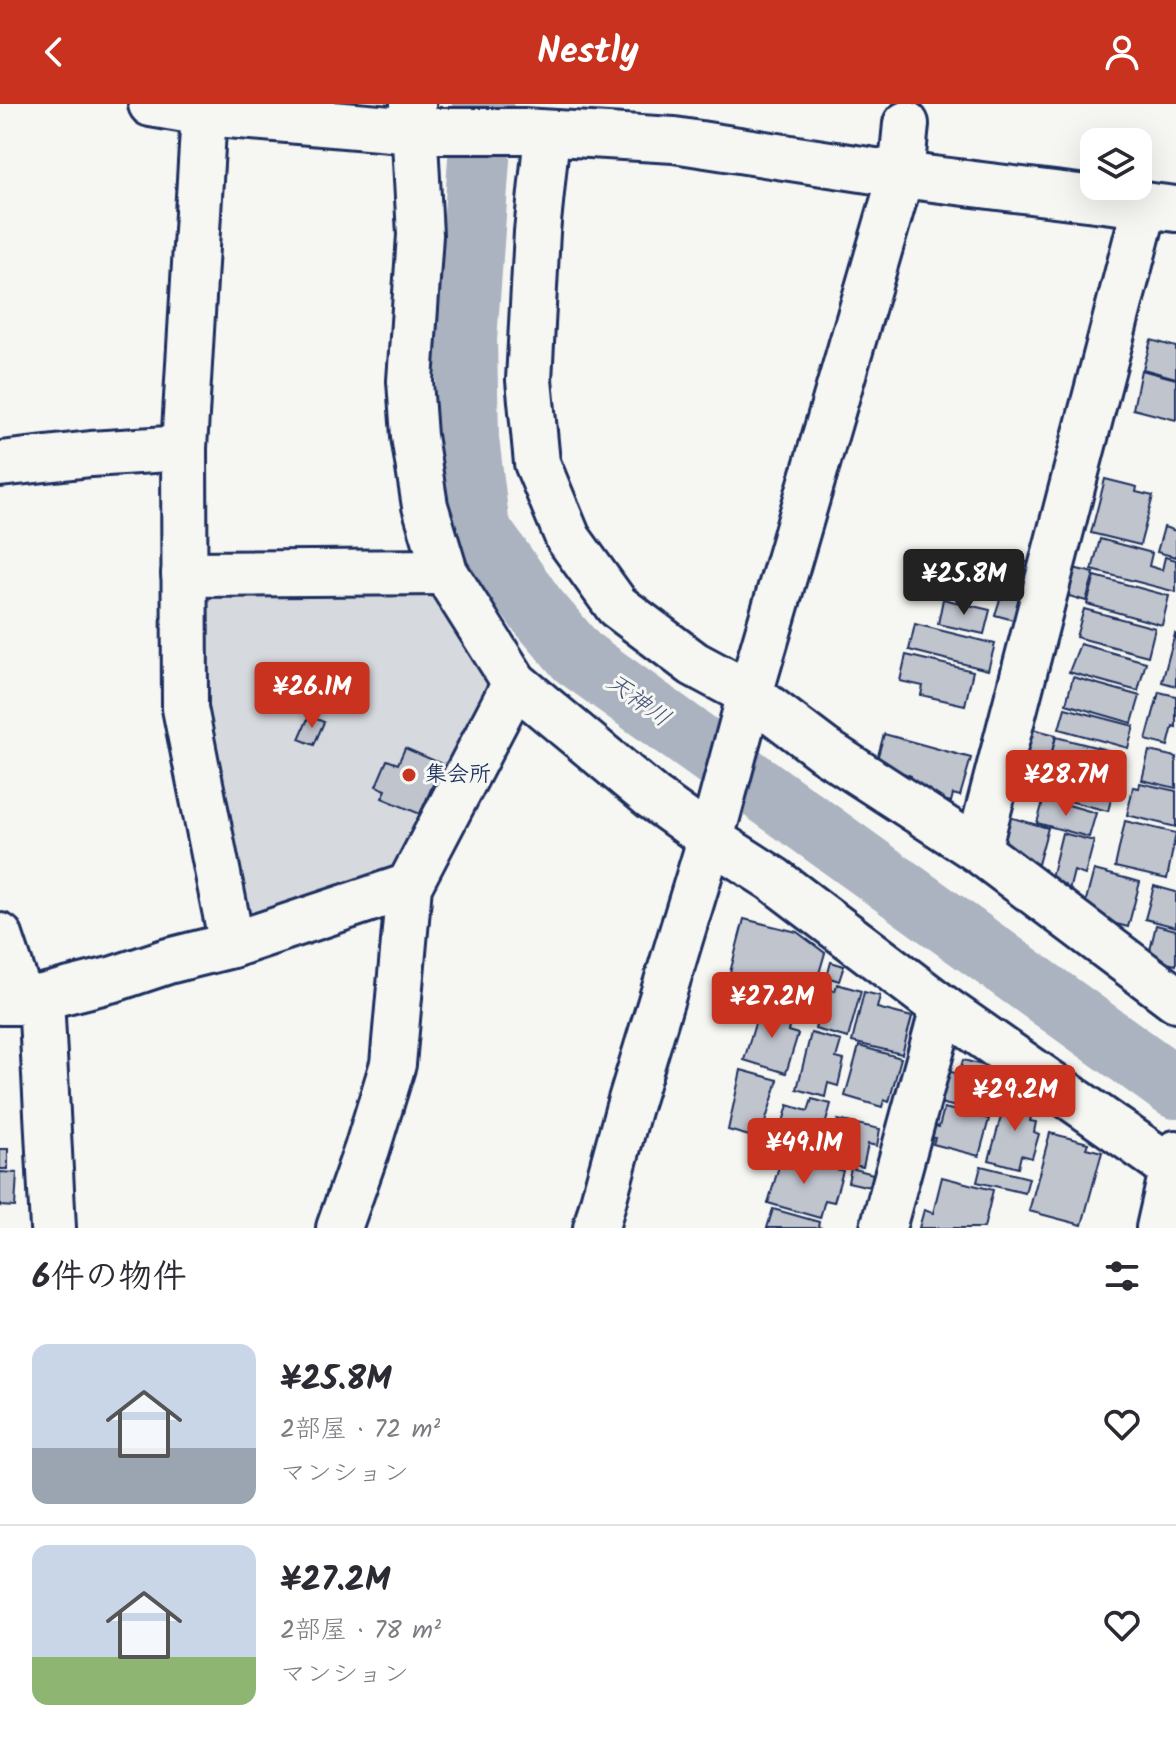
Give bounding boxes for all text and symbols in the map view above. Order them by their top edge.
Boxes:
text: Nestly [537,24,639,81]
icon: back [32,30,76,74]
icon: person [1100,30,1144,74]
map controls [1080,128,1152,200]
button: layers [1080,128,1152,200]
pin: ¥25.8M [899,549,1029,617]
text: ¥25.8M [921,554,1007,596]
pin: ¥26.1M [247,662,377,730]
water label: 天神川 [597,664,679,738]
text: ¥26.1M [273,667,351,709]
pin: ¥28.7M [1001,750,1131,818]
text: ¥28.7M [1024,755,1108,797]
place label: 集会所 [425,758,491,793]
marker: 集会所 [400,766,418,784]
pin: ¥27.2M [707,972,837,1040]
text: ¥27.2M [730,977,814,1019]
pin: ¥29.2M [950,1065,1080,1133]
text: ¥29.2M [972,1070,1058,1112]
pin: ¥49.1M [739,1118,869,1186]
text: ¥49.1M [766,1123,843,1165]
text: 6件の物件 [32,1251,186,1305]
icon: filters [1100,1254,1144,1298]
text: ¥25.8M [280,1353,392,1407]
icon: home [96,1376,192,1472]
icon: heart [1100,1402,1144,1446]
text: 2部屋 · 72 m² [280,1409,440,1451]
text: マンション [280,1453,409,1495]
text: ¥27.2M [280,1554,390,1608]
icon: home [96,1577,192,1673]
icon: heart [1100,1603,1144,1647]
text: 2部屋 · 78 m² [280,1610,441,1652]
text: マンション [280,1654,409,1696]

